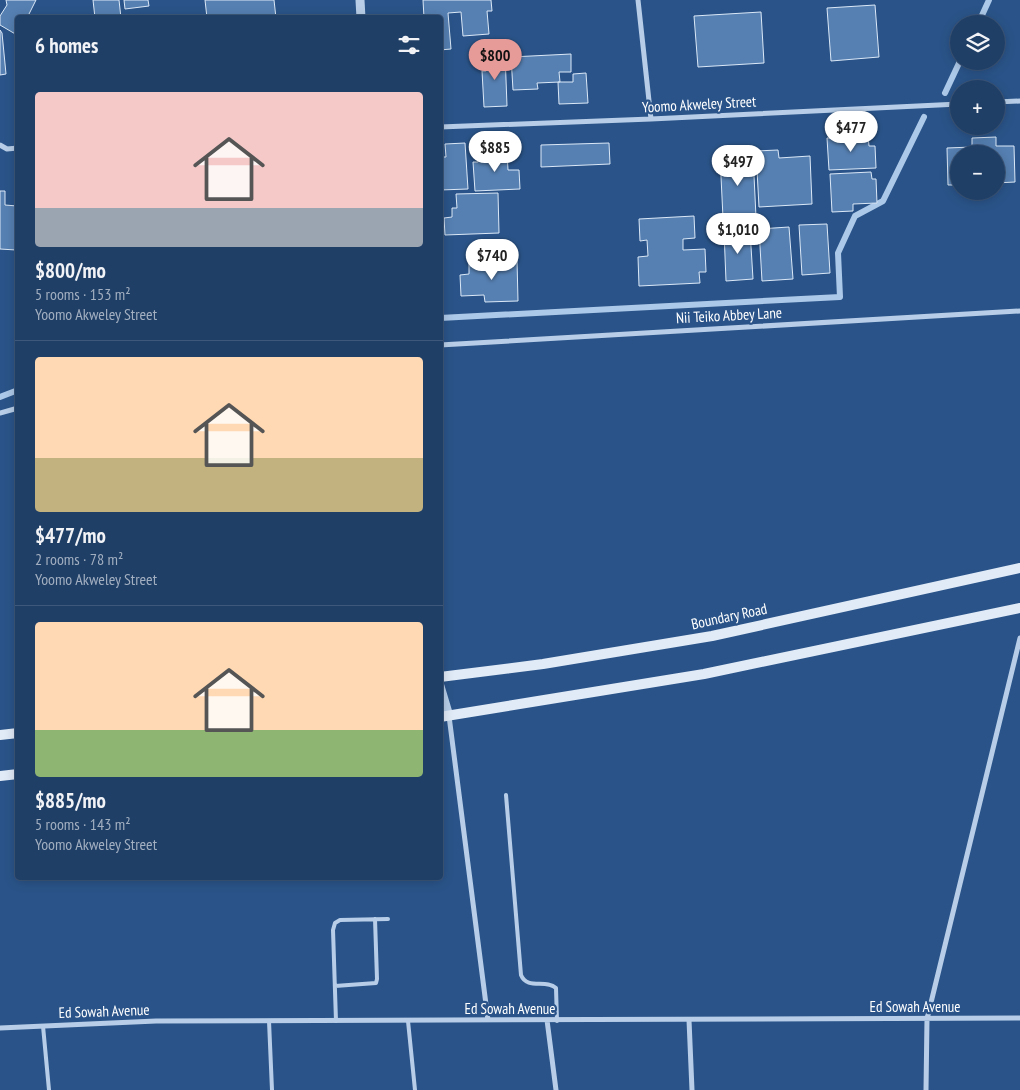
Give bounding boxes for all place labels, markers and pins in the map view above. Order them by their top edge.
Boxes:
pin: $800 [465,38,525,81]
pin: $477 [821,110,881,153]
pin: $885 [465,130,525,173]
pin: $497 [708,144,768,187]
pin: $1,010 [697,212,779,255]
pin: $740 [462,238,522,281]

